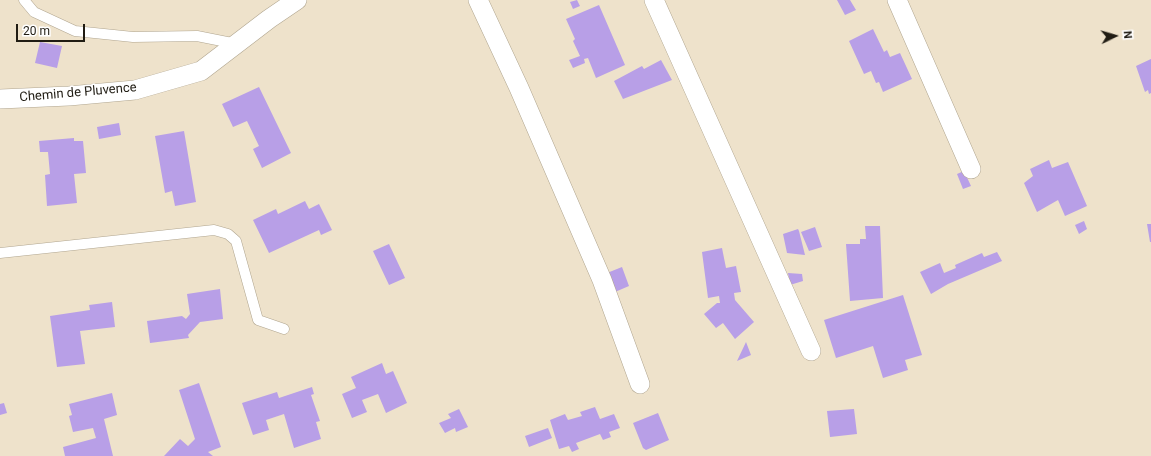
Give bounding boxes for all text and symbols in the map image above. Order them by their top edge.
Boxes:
scale bar [18,16,87,42]
north arrow [1095,16,1135,56]
text: 20 m [23,24,50,38]
text: N [1121,30,1134,39]
street label: Chemin de Pluvence [19,80,137,106]

